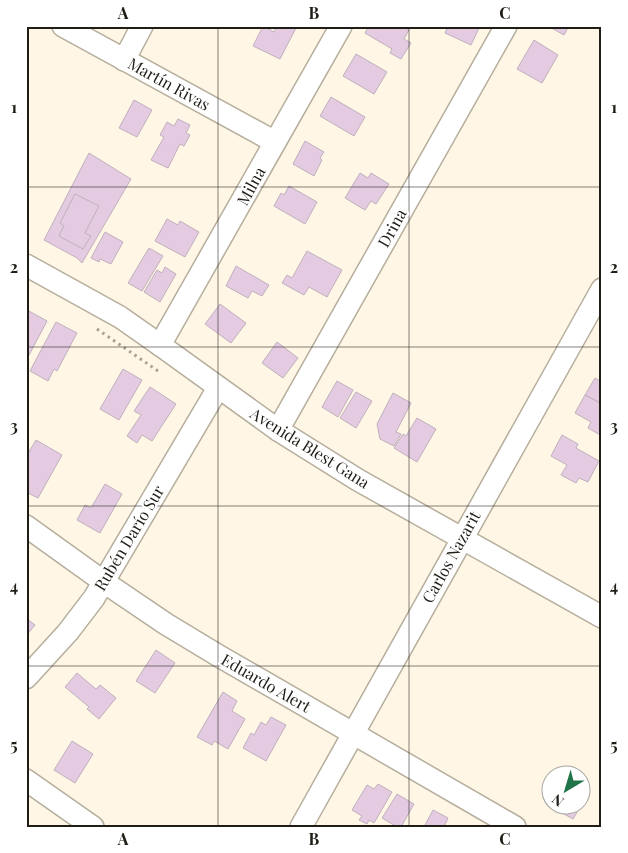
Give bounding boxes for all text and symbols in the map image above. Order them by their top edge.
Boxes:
text: A [117,2,129,23]
text: B [309,2,320,23]
text: C [499,2,511,23]
street label: Martín Rivas [124,52,214,115]
text: 1 [11,96,17,117]
text: 1 [611,96,617,117]
street label: Milna [232,163,270,209]
street label: Drina [372,205,411,251]
text: 2 [10,256,18,277]
text: 2 [610,256,618,277]
street label: Avenida Blest Gana [246,402,374,493]
text: 3 [10,415,18,436]
text: 3 [610,415,618,436]
street label: Rubén Darío Sur [89,481,168,594]
street label: Carlos Nazarit [417,507,485,606]
text: 4 [10,575,18,596]
text: 4 [610,575,618,596]
street label: Eduardo Alert [218,648,315,717]
text: 5 [10,734,18,755]
text: 5 [610,734,618,755]
north arrow [540,766,590,816]
text: N [548,790,568,811]
text: A [117,828,129,849]
text: B [309,828,320,849]
text: C [499,828,511,849]

